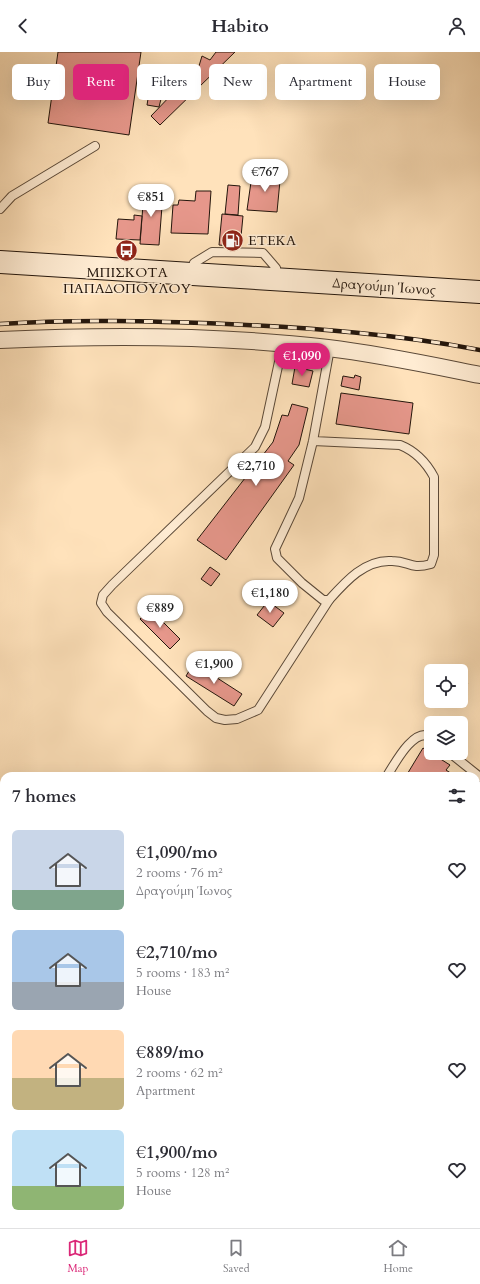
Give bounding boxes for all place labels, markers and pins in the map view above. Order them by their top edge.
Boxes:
pin: €767 [241,159,289,193]
pin: €851 [127,184,175,218]
fuel station icon: ΕΤΕΚΑ [220,227,246,253]
place label: ΕΤΕΚΑ [248,231,296,250]
bus stop icon: ΜΠΙΣΚΟΤΑ ΠΑΠΑΔΟΠΟΥΛΟΥ [114,237,140,263]
place label: ΜΠΙΣΚΟΤΑ ΠΑΠΑΔΟΠΟΥΛΟΥ [63,263,192,298]
pin: €1,090 [269,343,335,377]
pin: €2,710 [223,453,289,487]
pin: €1,180 [237,580,303,614]
pin: €889 [136,595,184,629]
pin: €1,900 [181,651,247,685]

